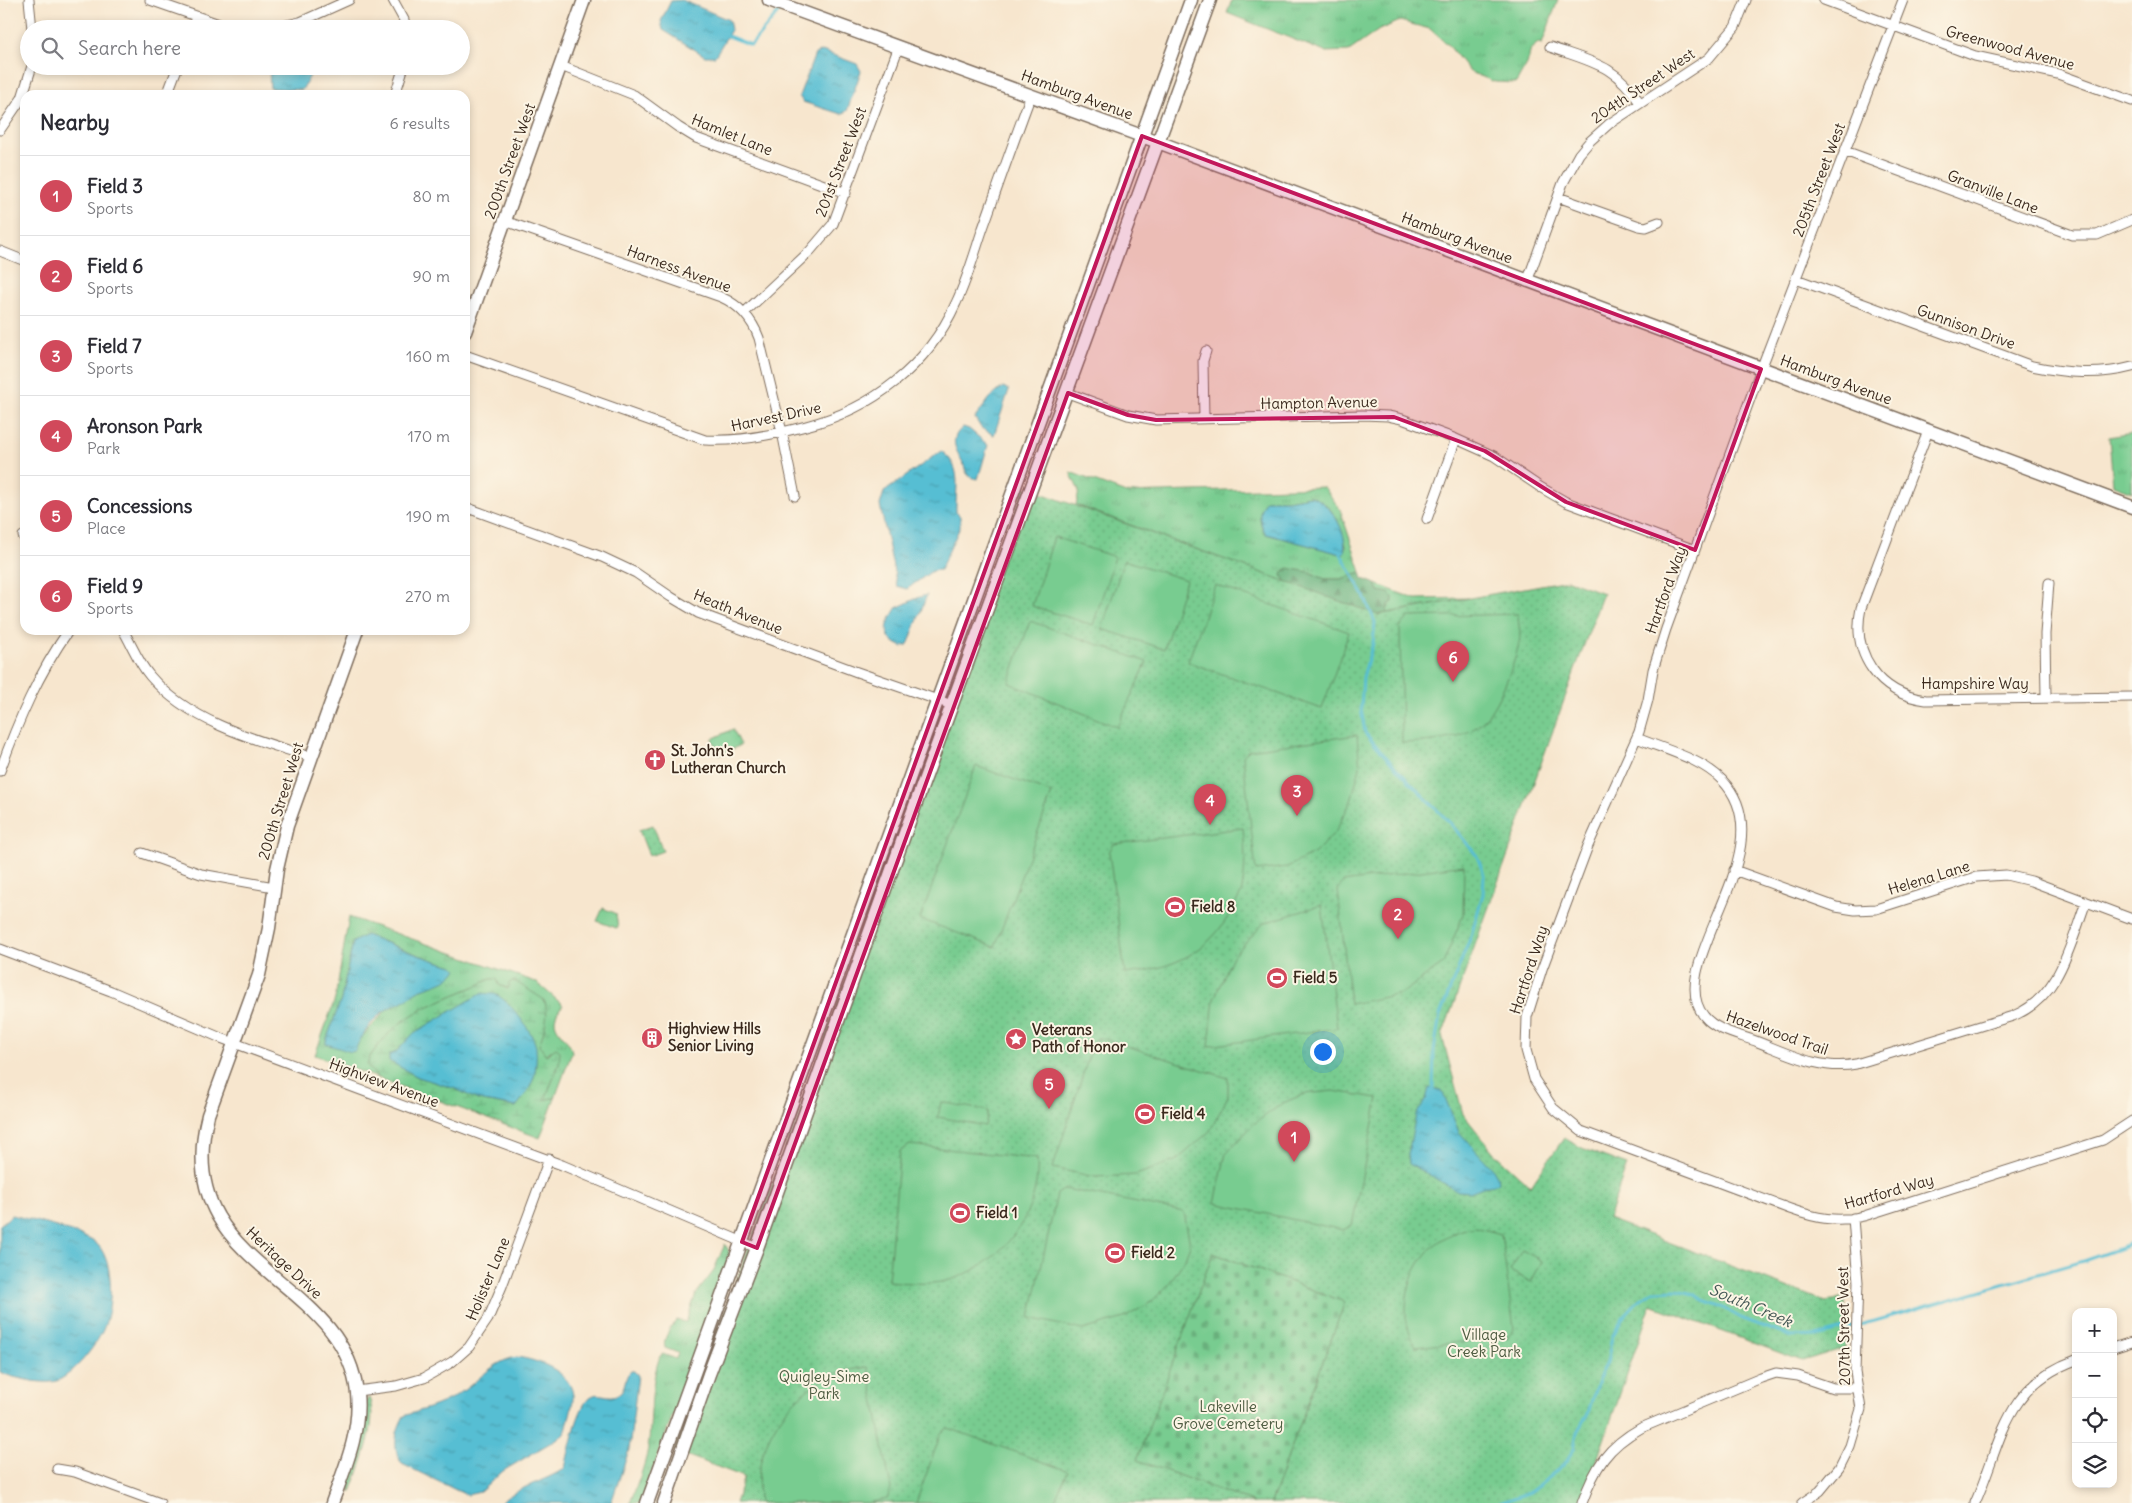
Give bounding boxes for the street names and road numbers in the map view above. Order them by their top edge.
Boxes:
street label: Greenwood Avenue [1944,21,2077,74]
street label: 204th Street West [1587,44,1698,127]
street label: Hamburg Avenue [1019,65,1136,124]
street label: 200th Street West [480,100,539,221]
street label: 201st Street West [811,104,870,219]
street label: Hamlet Lane [689,110,776,159]
street label: 205th Street West [1788,120,1849,240]
street label: Granville Lane [1945,165,2042,218]
street label: Hamburg Avenue [1399,208,1516,267]
street label: Harness Avenue [624,241,734,296]
street label: Gunnison Drive [1914,300,2018,353]
street label: Hamburg Avenue [1778,350,1895,409]
street label: Hampton Avenue [1260,392,1378,413]
street label: Harvest Drive [729,398,823,435]
street label: Hartford Way [1641,543,1690,636]
street label: Heath Avenue [691,585,786,638]
street label: Hampshire Way [1921,674,2029,693]
street label: 200th Street West [254,740,307,862]
street label: Helena Lane [1886,856,1972,899]
street label: Hartford Way [1505,923,1552,1017]
street label: Hazelwood Trail [1724,1006,1831,1059]
street label: Highview Avenue [327,1054,442,1111]
street label: Hartford Way [1842,1170,1936,1213]
street label: Heritage Drive [242,1223,326,1303]
street label: Holister Lane [461,1234,514,1323]
street label: 207th Street West [1833,1266,1854,1386]

